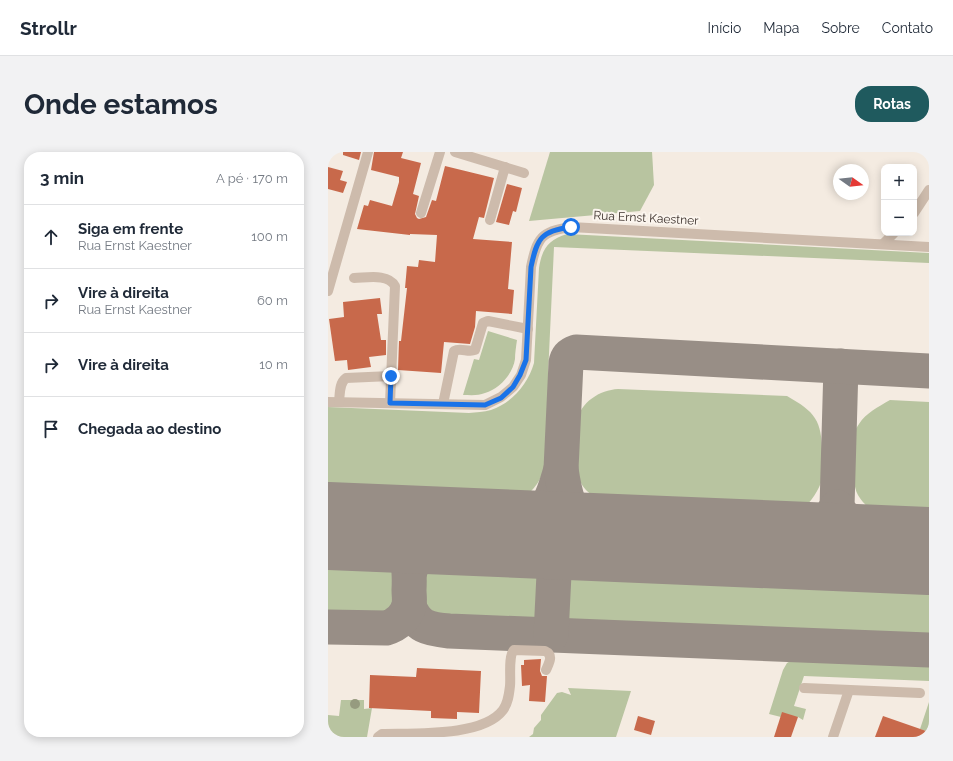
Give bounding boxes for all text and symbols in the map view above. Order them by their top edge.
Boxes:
text: Strollr [20,17,77,39]
text: Início [708,20,741,36]
text: Mapa [763,20,799,36]
text: Sobre [821,20,860,36]
text: Contato [882,20,933,36]
button: Rotas [855,86,929,122]
text: Onde estamos [24,88,218,121]
north arrow [833,164,869,200]
map controls [881,164,917,236]
button: + [881,164,917,200]
text: 3 min [40,168,84,188]
text: A pé · 170 m [216,171,288,186]
button: − [881,200,917,236]
street label: Rua Ernst Kaestner [593,208,700,228]
route start [562,218,580,236]
text: Siga em frente [78,220,183,238]
icon: ahead [40,226,62,248]
text: 100 m [251,229,288,244]
text: Rua Ernst Kaestner [78,238,192,253]
text: Vire à direita [78,284,169,302]
icon: right [40,290,62,312]
text: 60 m [257,293,288,308]
text: Rua Ernst Kaestner [78,302,192,317]
icon: right [40,354,62,376]
text: Vire à direita [78,356,169,374]
text: 10 m [259,357,288,372]
route end [382,367,400,385]
icon: arrive [40,418,62,440]
text: Chegada ao destino [78,420,221,438]

